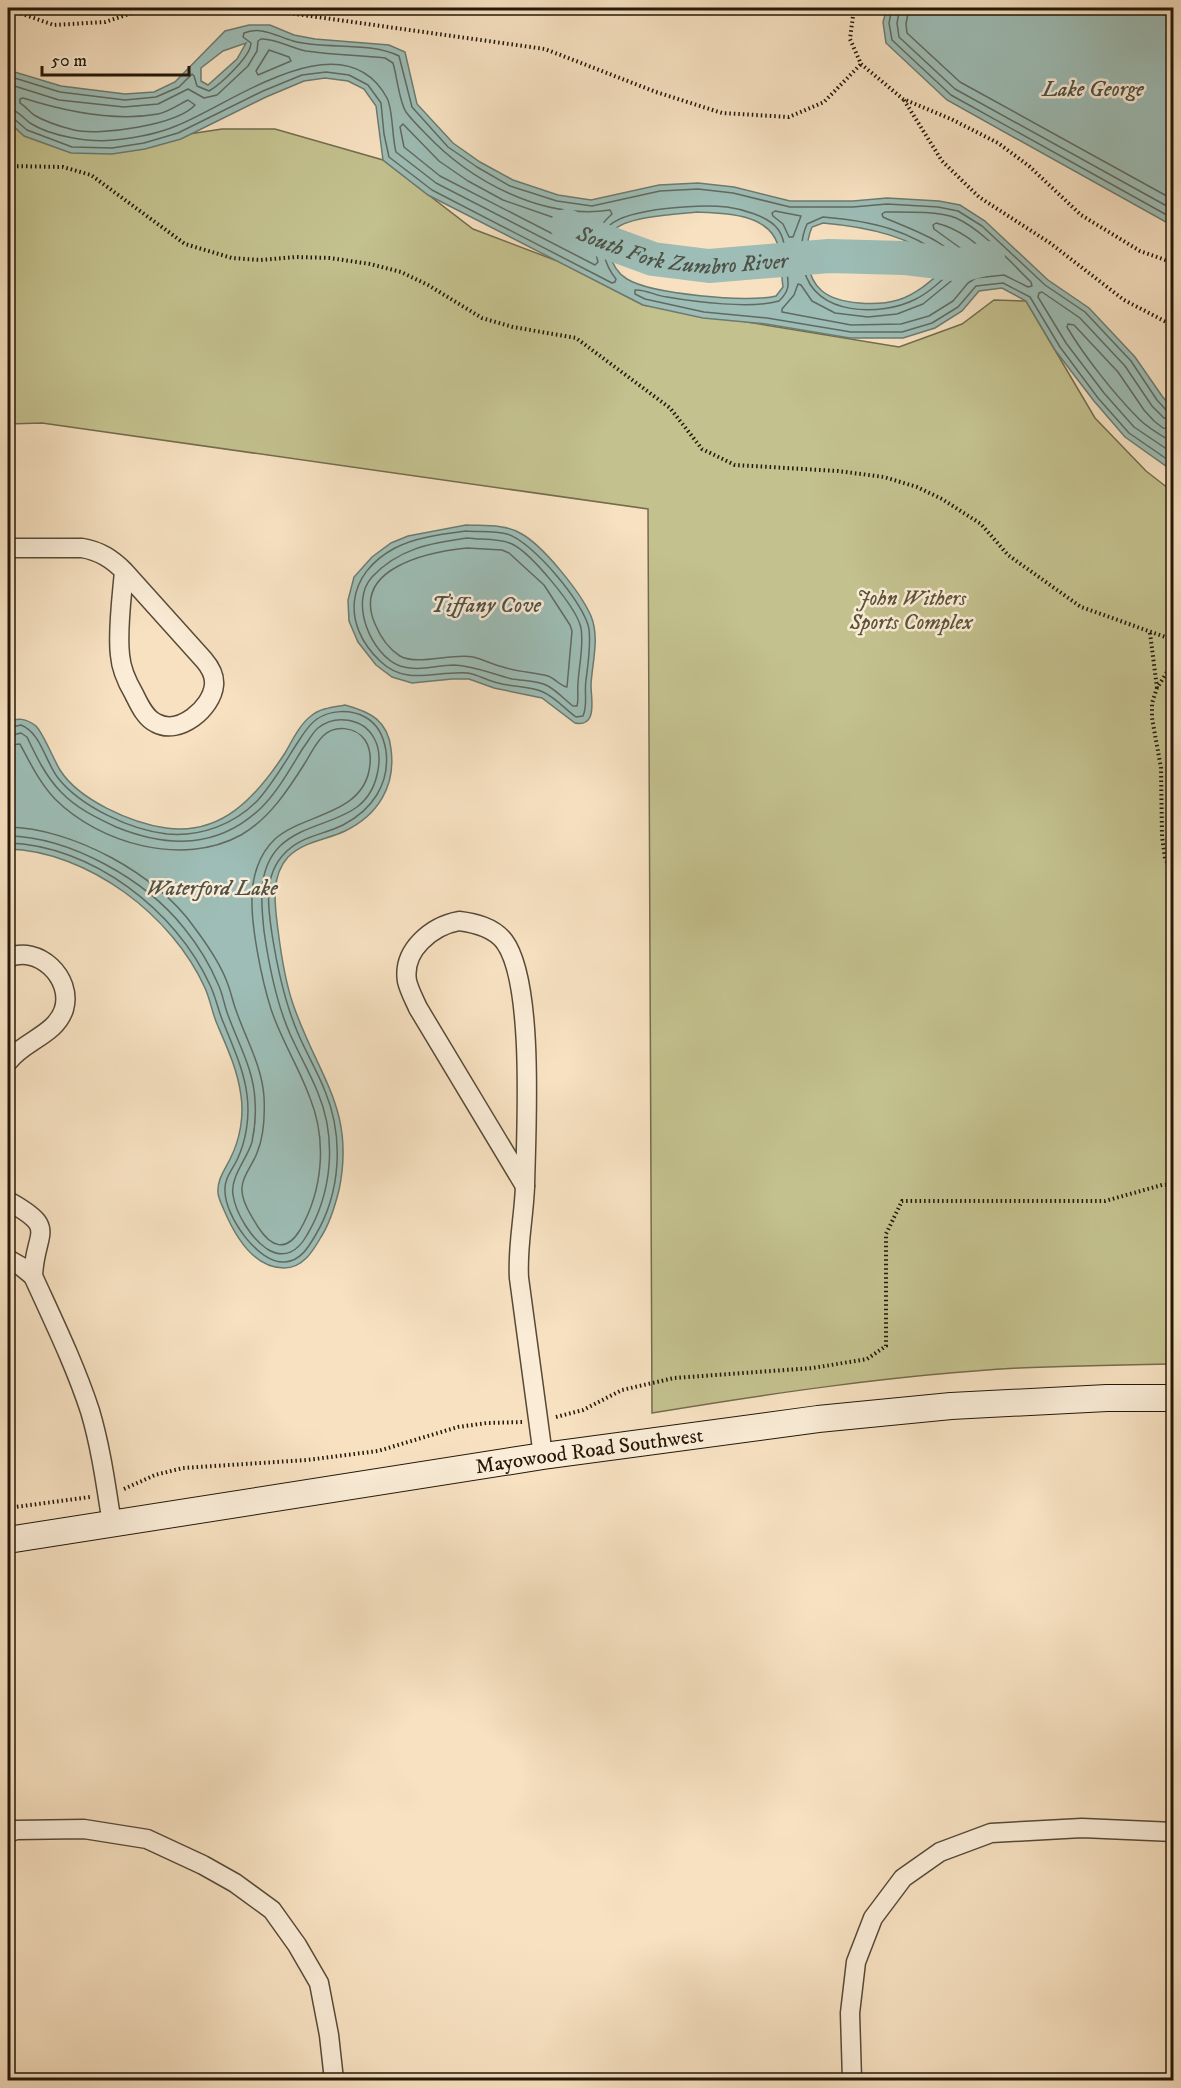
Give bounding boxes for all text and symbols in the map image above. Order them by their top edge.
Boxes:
scale bar [42,39,189,77]
text: 50 m [51,50,87,72]
water label: Lake George [1040,76,1144,103]
water label: South Fork Zumbro River [572,220,791,281]
park label: John Withers Sports Complex [849,586,974,636]
water label: Tiffany Cove [431,592,541,619]
water label: Waterford Lake [146,875,278,902]
street label: Mayowood Road Southwest [473,1423,705,1480]

